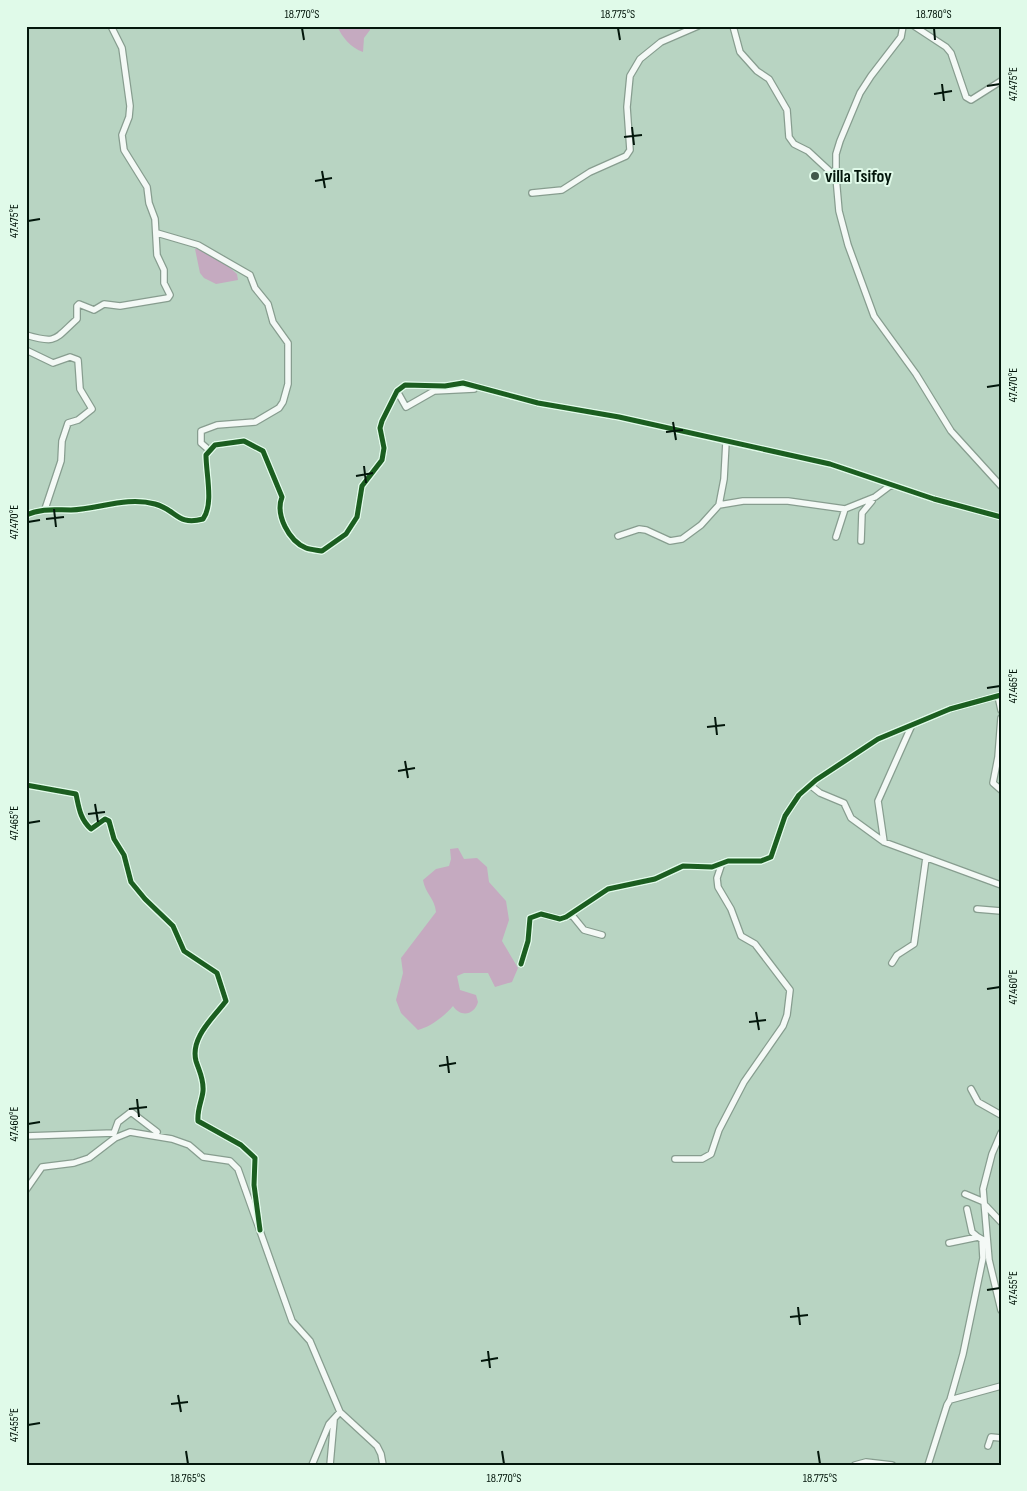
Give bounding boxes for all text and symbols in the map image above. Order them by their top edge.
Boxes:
text: 18.770°S [285,7,319,22]
text: 18.775°S [601,7,635,22]
text: 18.780°S [916,7,952,22]
text: 47.475°E [1006,67,1021,101]
place label: villa Tsifoy [825,166,892,187]
marker: villa Tsifoy [809,170,821,182]
text: 47.475°E [7,204,22,238]
text: 47.470°E [1006,368,1021,402]
text: 47.470°E [7,505,22,539]
text: 47.465°E [1006,669,1021,703]
text: 47.465°E [7,806,22,840]
text: 47.460°E [1006,969,1021,1005]
text: 47.460°E [7,1106,22,1142]
text: 47.455°E [1006,1271,1021,1305]
text: 47.455°E [7,1408,22,1442]
text: 18.765°S [171,1471,205,1486]
text: 18.770°S [487,1471,521,1486]
text: 18.775°S [803,1471,837,1486]

